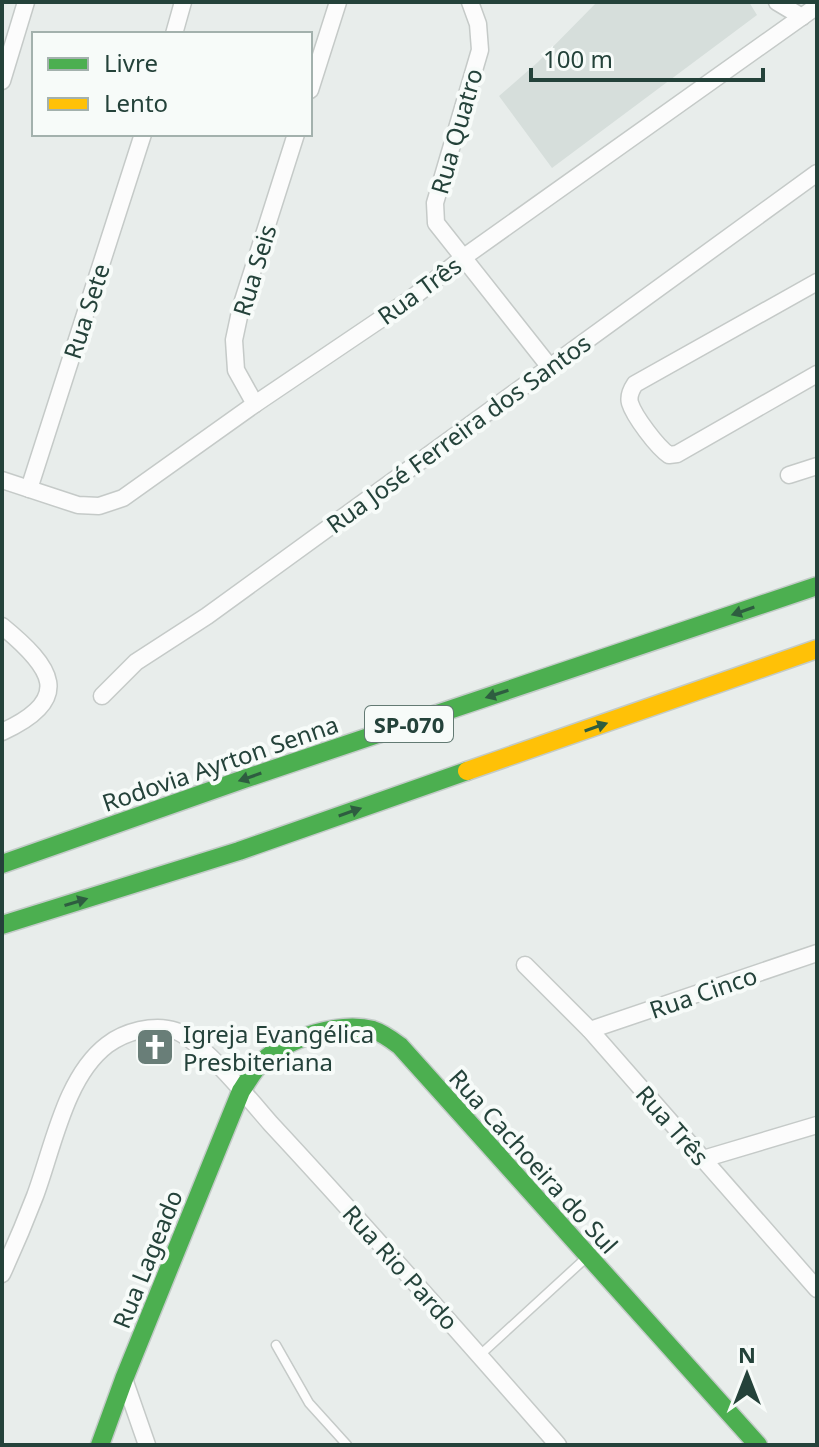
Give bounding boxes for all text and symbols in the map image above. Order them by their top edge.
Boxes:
legend [32,32,312,136]
scale bar [531,32,763,82]
text: 100 m [543,42,613,75]
text: Livre [104,46,158,79]
street label: Rua Quatro [422,64,490,198]
text: Lento [104,86,168,119]
street label: Rua Seis [224,220,284,320]
street label: Rua Três [370,248,468,332]
street label: Rua Sete [55,259,117,363]
street label: Rua José Ferreira dos Santos [319,326,597,540]
one-way arrow [731,606,755,618]
one-way arrow [485,689,509,701]
road number: SP-070 [365,706,453,742]
street label: Rodovia Ayrton Senna [97,707,343,819]
one-way arrow [584,720,608,732]
one-way arrow [238,771,262,783]
one-way arrow [338,805,362,818]
one-way arrow [65,895,89,908]
street label: Rua Cinco [645,958,761,1026]
place label: Igreja Evangélica Presbiteriana [183,1017,374,1078]
church icon: Igreja Evangélica Presbiteriana [134,1026,176,1068]
street label: Rua Cachoeira do Sul [442,1062,626,1260]
street label: Rua Três [629,1078,717,1172]
street label: Rua Lageado [104,1185,190,1333]
street label: Rua Rio Pardo [336,1197,466,1337]
north arrow [707,1335,787,1415]
text: N [738,1339,756,1369]

